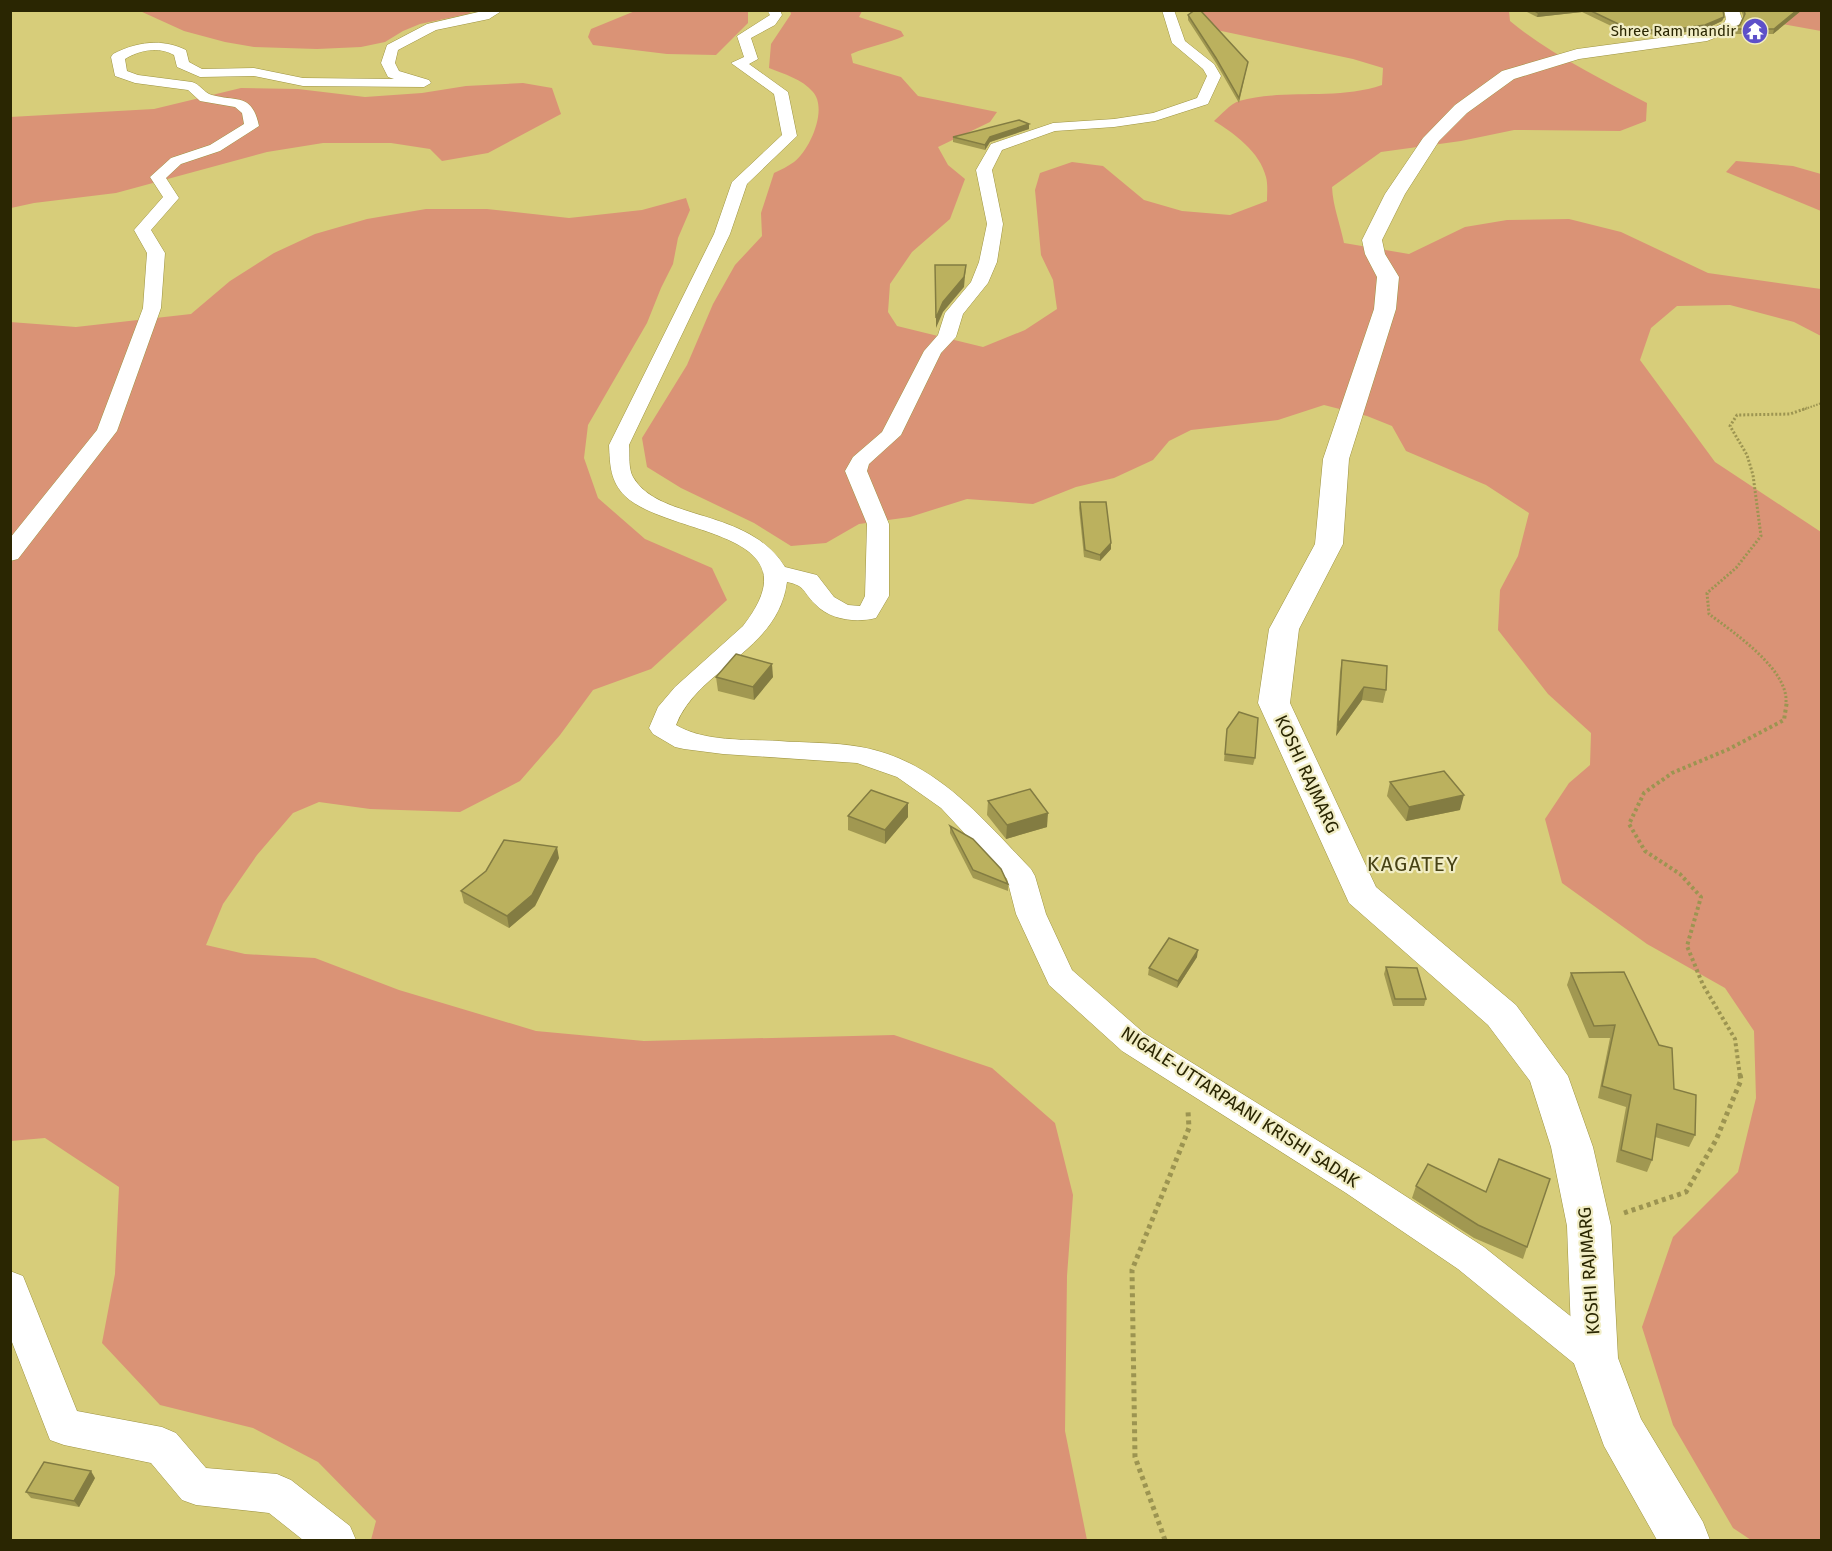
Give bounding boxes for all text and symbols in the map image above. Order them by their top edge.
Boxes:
temple icon: Shree Ram mandir [1740,16,1770,46]
place label: Shree Ram mandir [1611,22,1736,40]
street label: KOSHI RAJMARG [1270,711,1344,837]
district label: KAGATEY [1367,851,1459,877]
street label: NIGALE-UTTARPAANI KRISHI SADAK [1117,1022,1363,1192]
street label: KOSHI RAJMARG [1574,1206,1604,1336]

